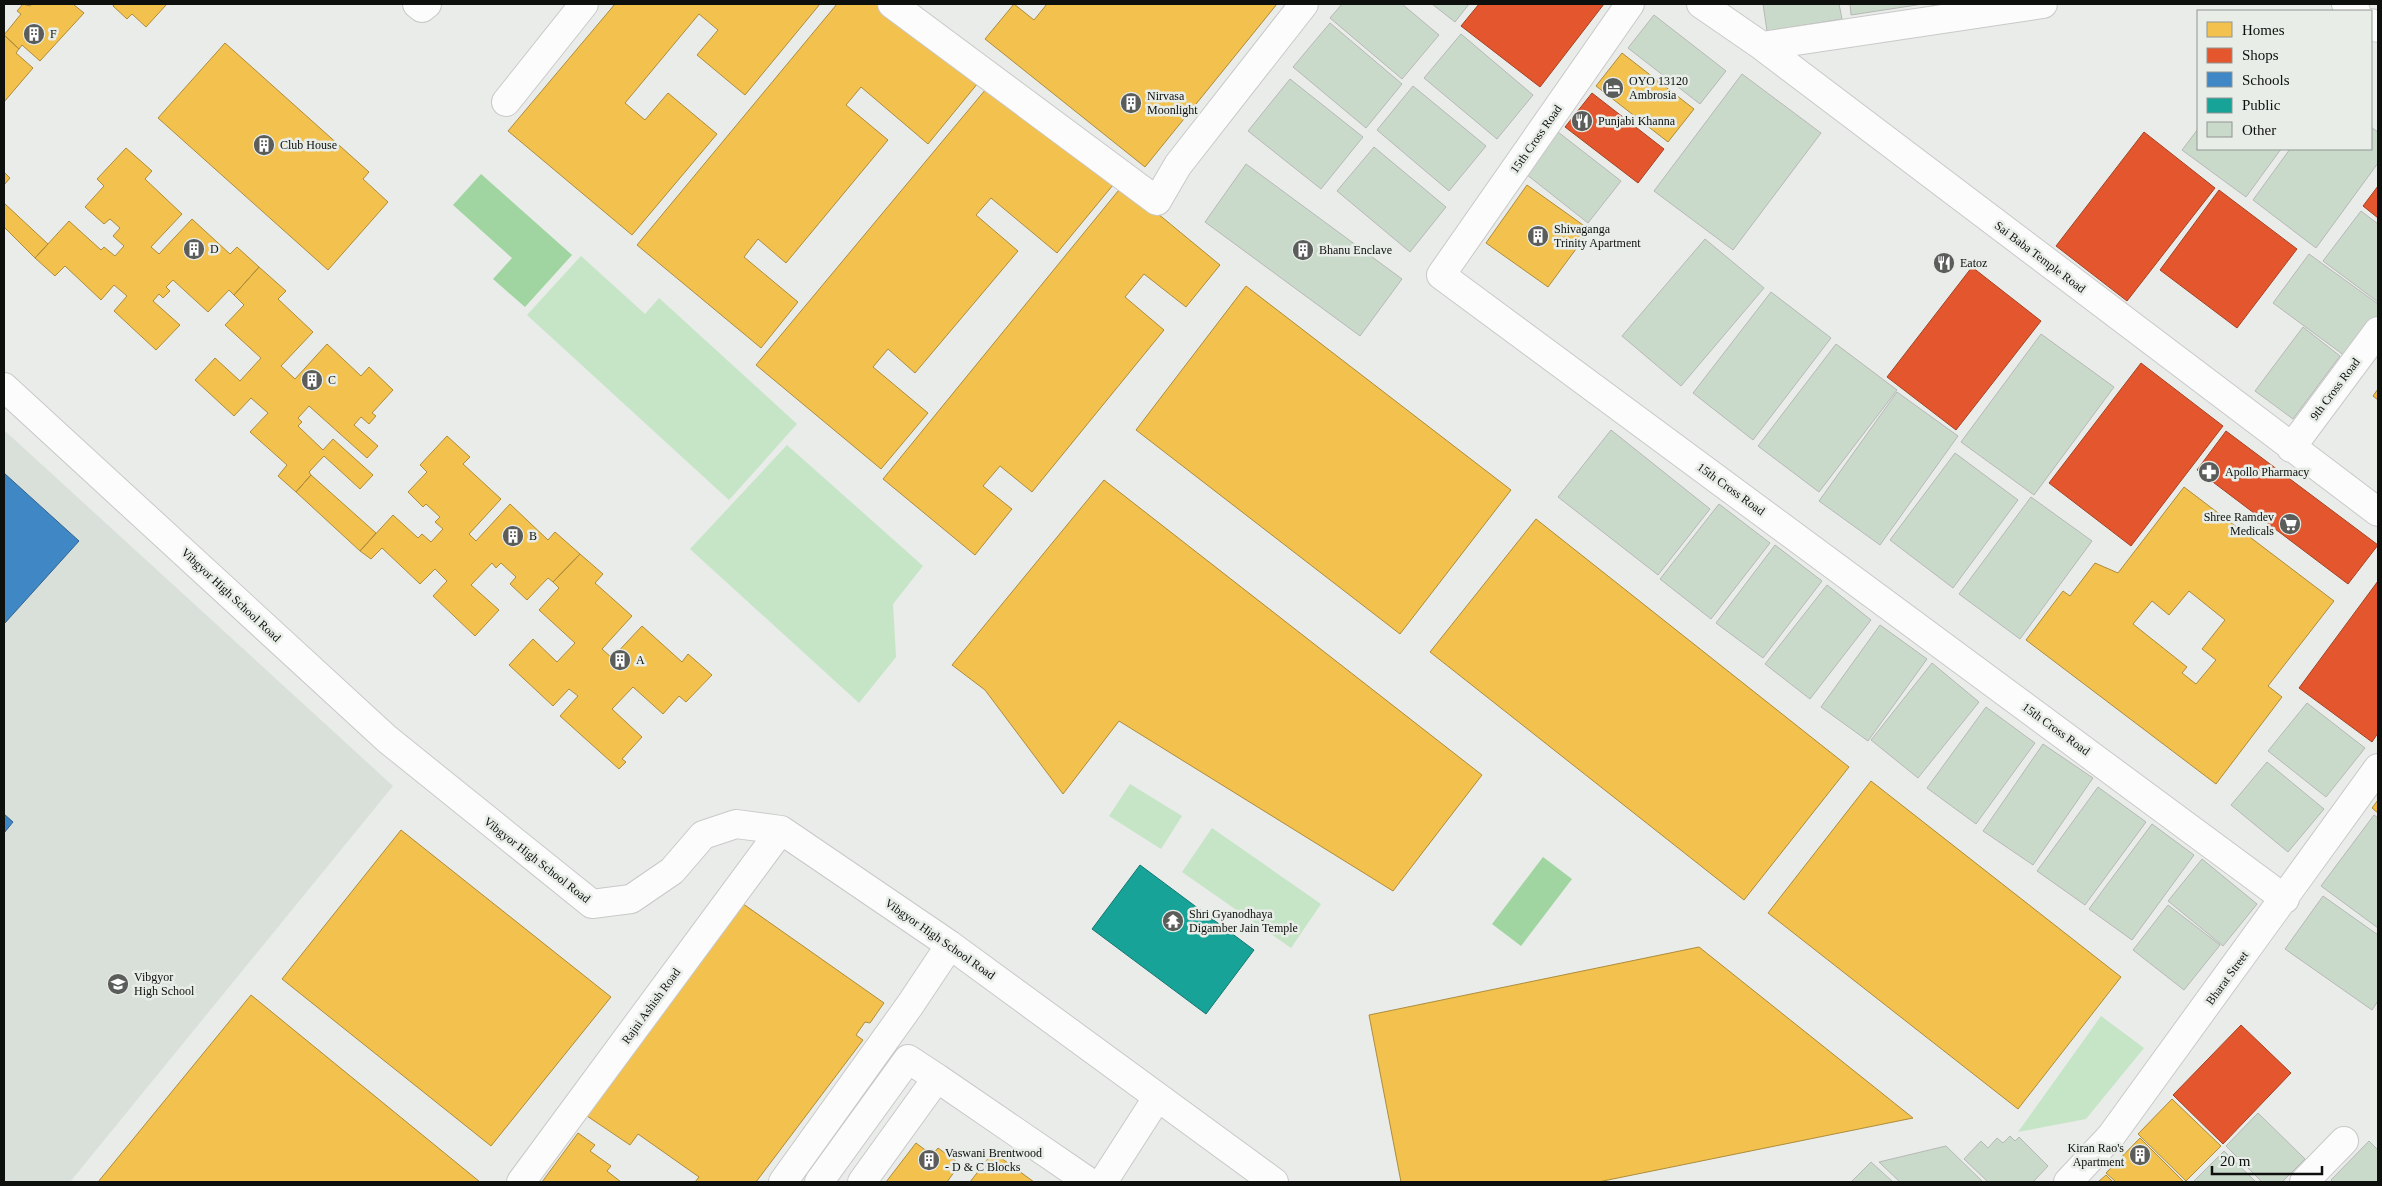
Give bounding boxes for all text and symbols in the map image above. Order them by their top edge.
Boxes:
legend [2197,10,2372,150]
building icon: F [22,22,46,46]
text: Homes [2242,22,2285,38]
place label: F [50,27,57,41]
text: Shops [2242,47,2279,63]
text: Schools [2242,72,2290,88]
place label: OYO 13120 Ambrosia [1629,74,1688,102]
hotel icon: OYO 13120 Ambrosia [1601,76,1625,100]
place label: Nirvasa Moonlight [1147,89,1198,117]
building icon: Nirvasa Moonlight [1119,91,1143,115]
text: Public [2242,97,2281,113]
street label: 15th Cross Road [1507,102,1565,176]
restaurant icon: Punjabi Khanna [1570,109,1594,133]
place label: Punjabi Khanna [1598,114,1676,128]
text: Other [2242,122,2276,138]
building icon: Club House [252,133,276,157]
place label: Club House [280,138,337,152]
street label: Sai Baba Temple Road [1992,218,2088,296]
place label: Shivaganga Trinity Apartment [1554,222,1641,250]
building icon: Shivaganga Trinity Apartment [1526,224,1550,248]
building icon: D [182,237,206,261]
building icon: Bhanu Enclave [1291,238,1315,262]
place label: D [210,242,219,256]
place label: Bhanu Enclave [1319,243,1392,257]
restaurant icon: Eatoz [1932,251,1956,275]
place label: Eatoz [1960,256,1987,270]
street label: 9th Cross Road [2307,355,2363,423]
building icon: C [300,368,324,392]
place label: C [328,373,336,387]
street label: 15th Cross Road [1695,460,1767,518]
pharmacy icon: Apollo Pharmacy [2197,460,2221,484]
place label: Apollo Pharmacy [2225,465,2309,479]
place label: Shree Ramdev Medicals [2204,510,2274,538]
supermarket icon: Shree Ramdev Medicals [2278,512,2302,536]
building icon: B [501,524,525,548]
place label: B [529,529,537,543]
street label: Vibgyor High School Road [178,545,284,645]
building icon: A [608,648,632,672]
place label: A [636,653,645,667]
street label: 15th Cross Road [2020,700,2092,758]
street label: Vibgyor High School Road [481,814,593,906]
street label: Vibgyor High School Road [882,896,998,982]
place label: Shri Gyanodhaya Digamber Jain Temple [1189,907,1298,935]
temple icon: Shri Gyanodhaya Digamber Jain Temple [1161,909,1185,933]
street label: Bharat Street [2203,948,2252,1008]
street label: Rajni Ashish Road [619,965,683,1047]
place label: Vibgyor High School [134,970,195,998]
school or university icon: Vibgyor High School [106,972,130,996]
place label: Kiran Rao's Apartment [2068,1141,2125,1169]
building icon: Kiran Rao's Apartment [2128,1143,2152,1167]
scale bar [2212,1144,2322,1176]
place label: Vaswani Brentwood - D & C Blocks [945,1146,1042,1174]
building icon: Vaswani Brentwood - D & C Blocks [917,1148,941,1172]
text: 20 m [2220,1153,2251,1169]

